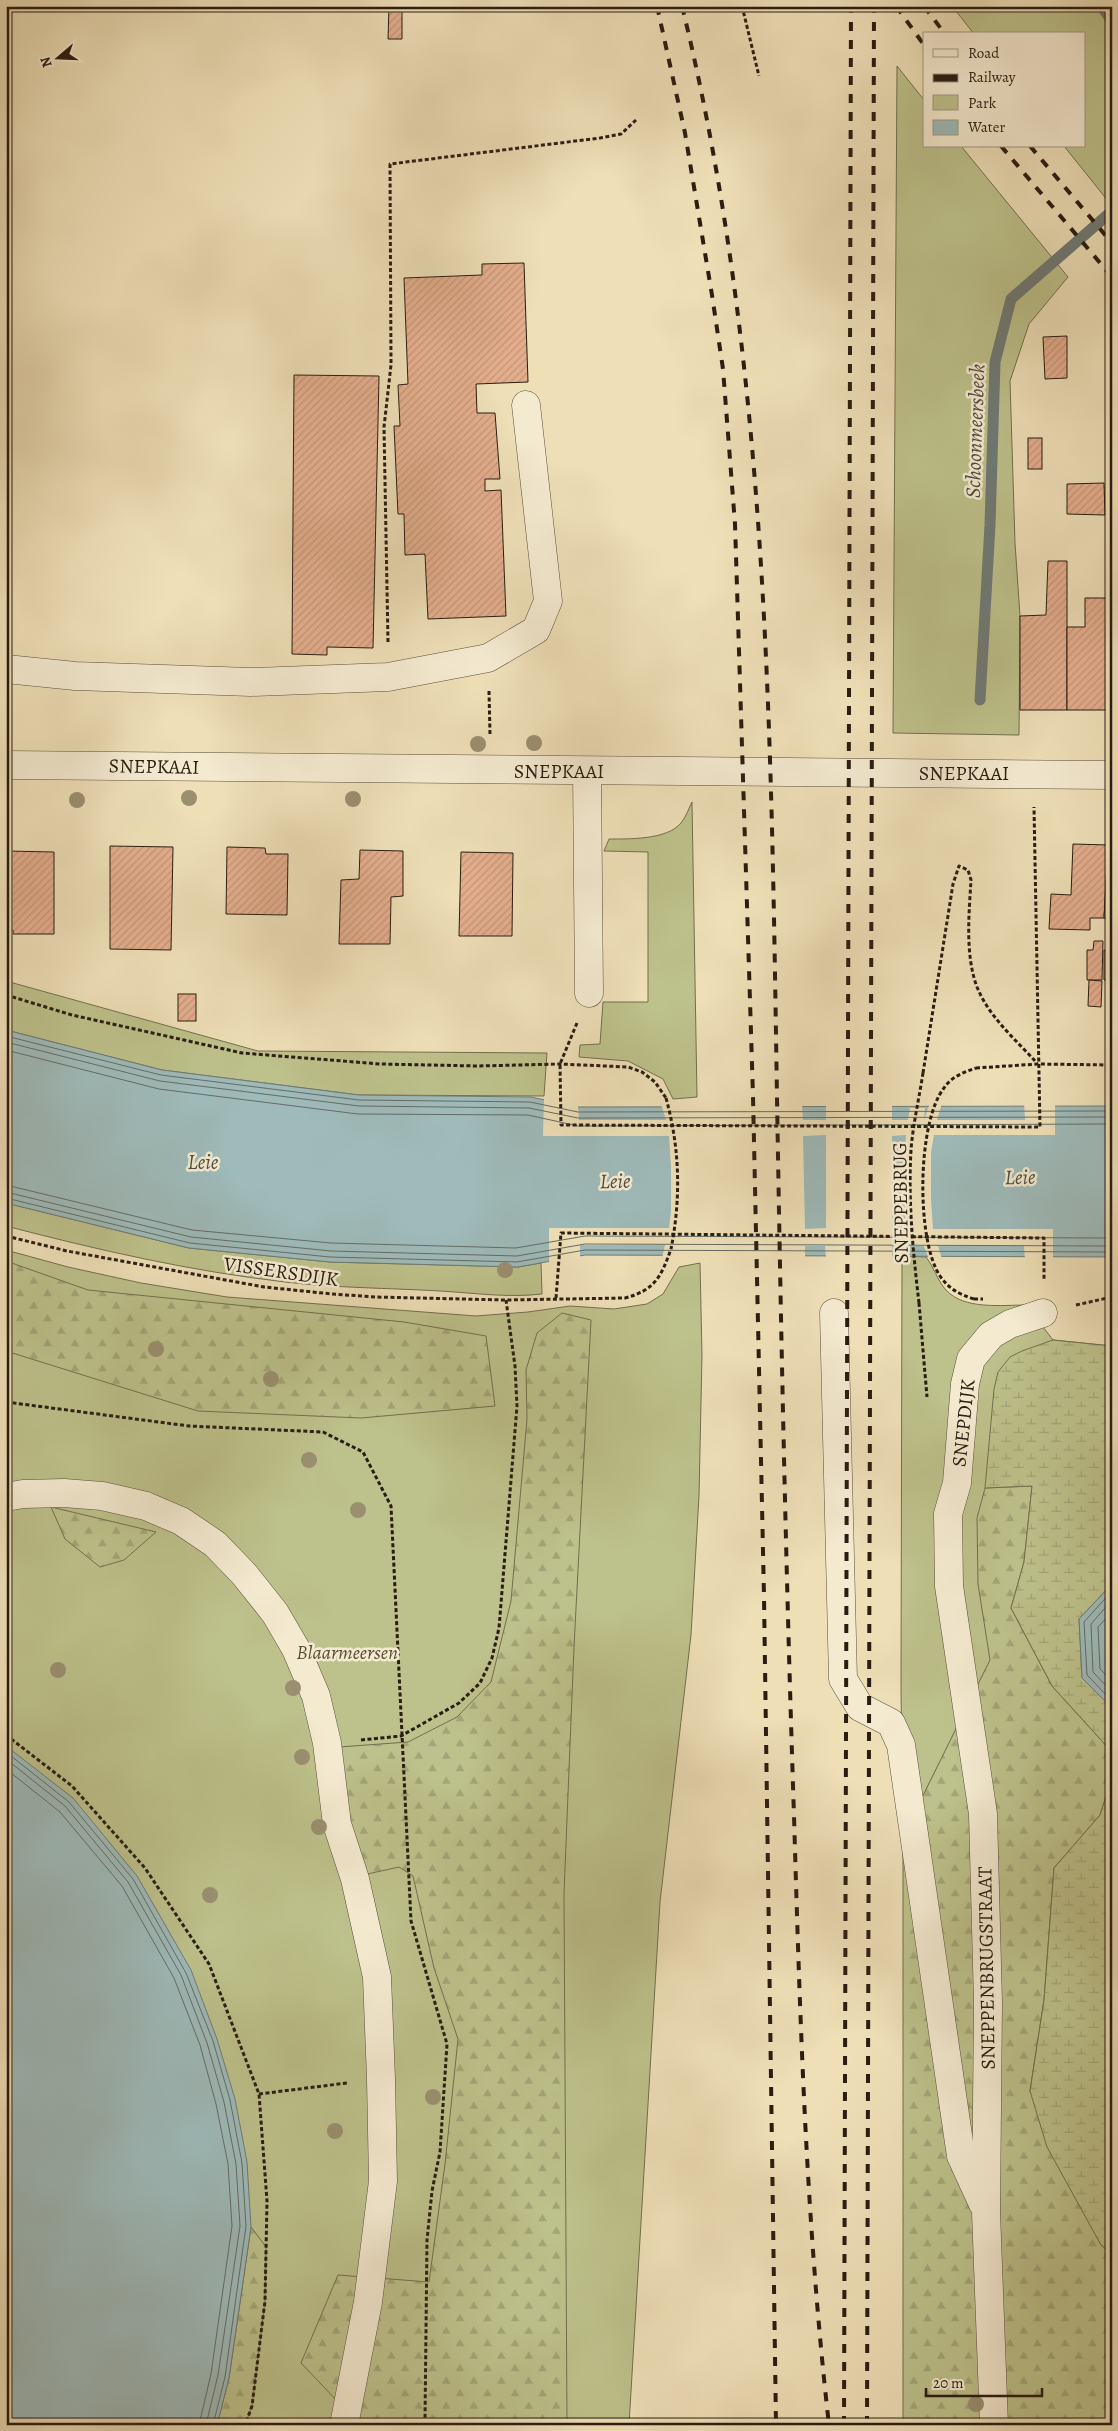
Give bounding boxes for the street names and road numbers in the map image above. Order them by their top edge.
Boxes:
street label: SNEPKAAI [108,752,200,781]
street label: SNEPKAAI [514,758,604,785]
street label: SNEPKAAI [919,760,1009,787]
street label: SNEPPEBRUG [886,1142,915,1264]
street label: VISSERSDIJK [221,1250,340,1293]
street label: SNEPDIJK [945,1377,982,1468]
street label: SNEPPENBRUGSTRAAT [971,1866,1002,2070]

